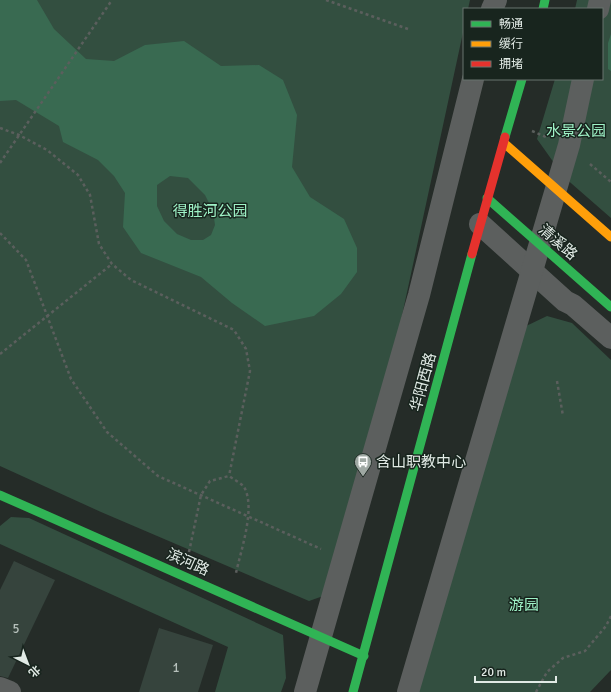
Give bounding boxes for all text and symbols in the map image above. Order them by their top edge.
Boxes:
legend [463,8,603,80]
text: 畅通 [499,17,523,32]
text: 缓行 [499,37,523,52]
text: 拥堵 [499,57,523,72]
park label: 水景公园 [546,122,606,140]
park label: 得胜河公园 [172,202,248,220]
street label: 清溪路 [535,220,581,264]
street label: 华阳西路 [407,351,439,413]
bus stop icon: 含山职教中心 [353,452,373,477]
place label: 含山职教中心 [376,453,466,471]
street label: 滨河路 [164,545,212,579]
park label: 游园 [509,596,539,614]
house number: 5 [12,621,20,637]
north arrow [8,644,48,684]
scale bar [475,658,556,684]
house number: 1 [172,660,180,676]
text: 北 [26,663,43,680]
text: 20 m [481,665,506,680]

